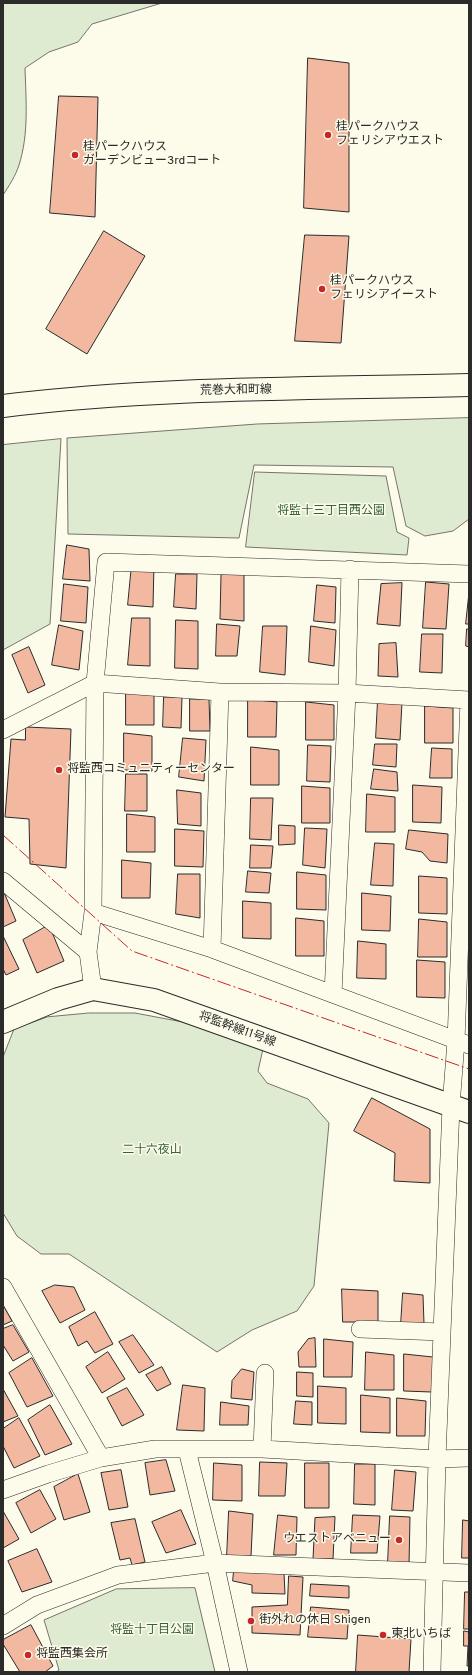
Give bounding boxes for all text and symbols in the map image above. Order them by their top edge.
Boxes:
place label: 桂パークハウス フェリシアウエスト [336,121,444,149]
marker: 桂パークハウス フェリシアウエスト [323,130,333,140]
place label: 桂パークハウス ガーデンビュー3rdコート [83,141,221,169]
marker: 桂パークハウス ガーデンビュー3rdコート [70,150,80,160]
place label: 桂パークハウス フェリシアイースト [330,275,438,303]
marker: 桂パークハウス フェリシアイースト [317,284,327,294]
street label: 荒巻大和町線 [200,383,272,399]
park label: 将監十三丁目西公園 [277,505,385,519]
place label: 将監西コミュニティーセンター [67,763,235,777]
marker: 将監西コミュニティーセンター [54,765,64,775]
street label: 将監幹線11号線 [197,1009,277,1051]
park label: 二十六夜山 [122,1144,182,1158]
place label: ウエストアベニュー [283,1533,391,1547]
marker: ウエストアベニュー [394,1535,404,1545]
place label: 街外れの休日 Shigen [259,1614,371,1628]
marker: 街外れの休日 Shigen [246,1616,256,1626]
park label: 将監十丁目公園 [110,1624,194,1638]
place label: 東北いちば [391,1628,451,1642]
marker: 東北いちば [378,1630,388,1640]
place label: 将監西集会所 [36,1648,108,1662]
marker: 将監西集会所 [23,1650,33,1660]

